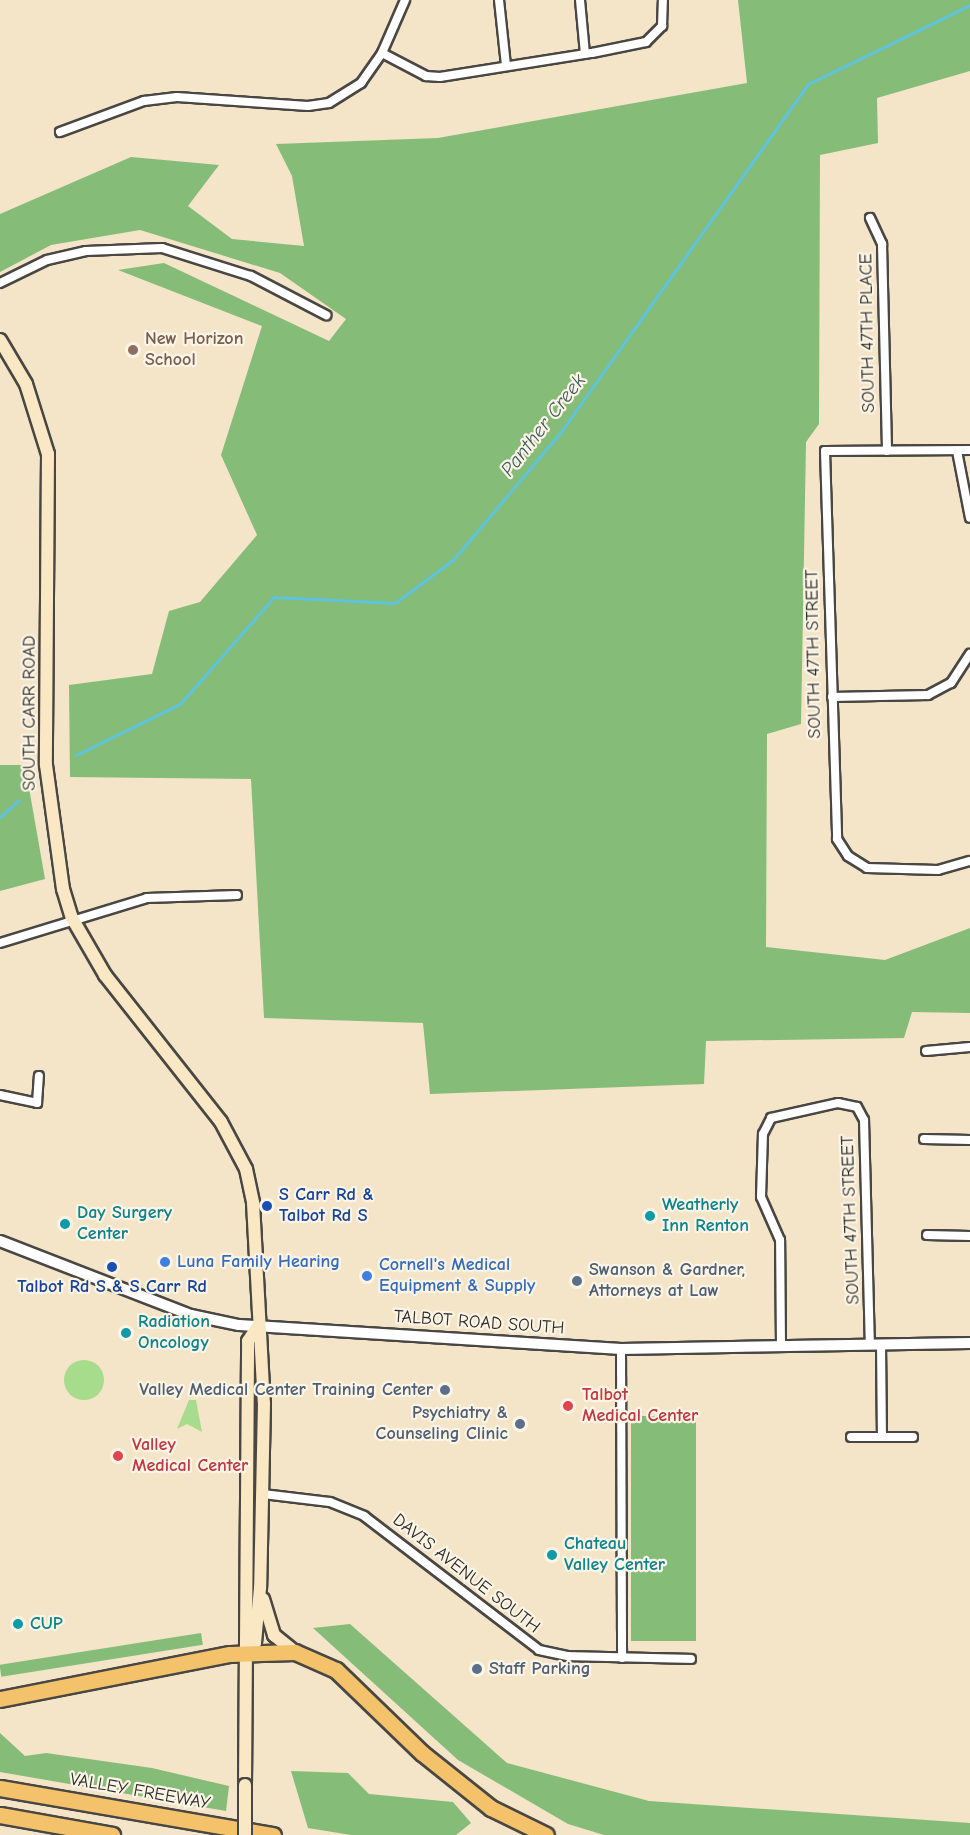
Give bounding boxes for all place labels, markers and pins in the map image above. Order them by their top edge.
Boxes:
place label: New Horizon School [145,329,243,372]
marker: New Horizon School [126,343,140,357]
place label: S Carr Rd & Talbot Rd S [279,1185,374,1228]
place label: Weatherly Inn Renton [662,1195,749,1238]
marker: S Carr Rd & Talbot Rd S [260,1199,274,1213]
place label: Day Surgery Center [77,1203,172,1246]
marker: Weatherly Inn Renton [643,1209,657,1223]
marker: Day Surgery Center [58,1217,72,1231]
place label: Luna Family Hearing [177,1251,340,1273]
marker: Luna Family Hearing [158,1255,172,1269]
place label: Cornell's Medical Equipment & Supply [379,1255,535,1298]
marker: Talbot Rd S & S Carr Rd [105,1260,119,1274]
place label: Swanson & Gardner, Attorneys at Law [589,1260,745,1302]
marker: Cornell's Medical Equipment & Supply [360,1269,374,1283]
marker: Swanson & Gardner, Attorneys at Law [570,1274,584,1288]
place label: Talbot Rd S & S Carr Rd [17,1276,207,1298]
place label: Radiation Oncology [138,1312,210,1354]
marker: Radiation Oncology [119,1326,133,1340]
place label: Valley Medical Center Training Center [139,1379,433,1401]
marker: Valley Medical Center Training Center [438,1383,452,1397]
place label: Talbot Medical Center [582,1385,698,1428]
marker: Talbot Medical Center [559,1397,577,1415]
place label: Psychiatry & Counseling Clinic [376,1403,508,1446]
marker: Psychiatry & Counseling Clinic [513,1417,527,1431]
place label: Valley Medical Center [132,1435,248,1478]
marker: Valley Medical Center [109,1447,127,1465]
place label: Chateau Valley Center [564,1534,665,1576]
marker: Chateau Valley Center [545,1548,559,1562]
place label: CUP [30,1613,63,1635]
marker: CUP [11,1617,25,1631]
place label: Staff Parking [489,1658,591,1680]
marker: Staff Parking [470,1662,484,1676]

